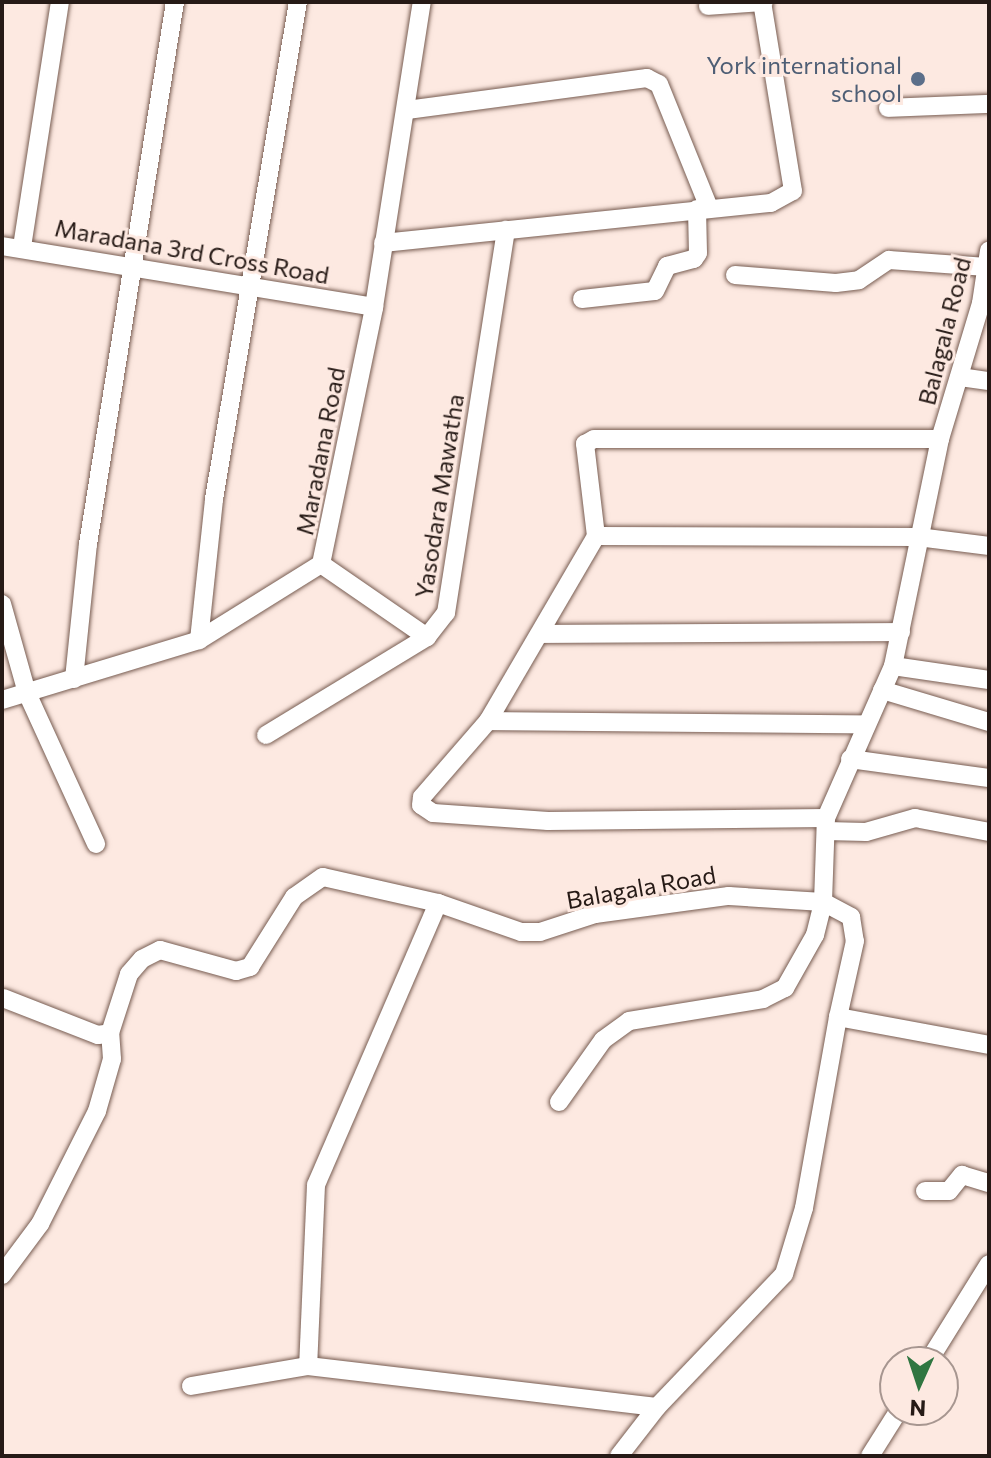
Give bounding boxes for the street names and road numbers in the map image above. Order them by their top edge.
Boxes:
street label: Maradana 3rd Cross Road [53,213,331,289]
street label: Balagala Road [912,254,976,408]
street label: Maradana Road [290,365,350,537]
street label: Yasodara Mawatha [409,392,469,600]
street label: Balagala Road [564,860,718,914]

